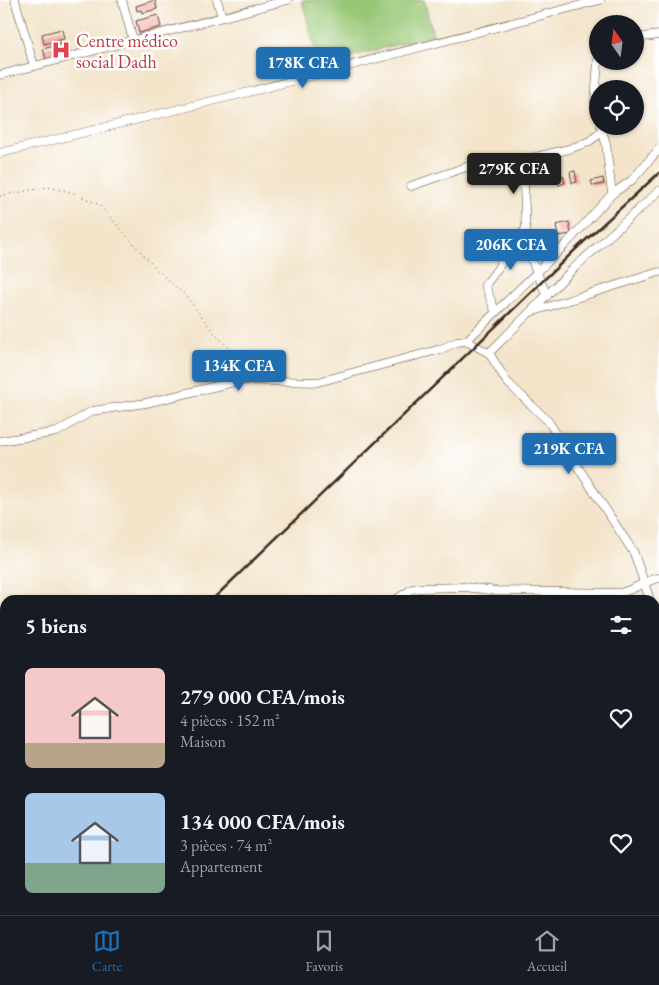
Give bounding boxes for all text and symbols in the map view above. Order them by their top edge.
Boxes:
north arrow [589,15,644,70]
map controls [589,15,644,135]
place label: Centre médico social Dadh [76,29,178,73]
hospital icon: Centre médico social Dadh [50,39,72,61]
pin: 178K CFA [251,46,355,89]
text: 178K CFA [267,52,339,73]
button: locate [589,80,644,135]
pin: 279K CFA [462,152,566,195]
text: 279K CFA [478,158,550,179]
pin: 206K CFA [459,228,563,271]
text: 206K CFA [475,234,547,255]
pin: 134K CFA [187,350,291,392]
text: 134K CFA [203,355,275,376]
pin: 219K CFA [517,432,621,475]
text: 219K CFA [533,438,605,459]
icon: filters [607,611,635,639]
text: 5 biens [25,612,87,639]
text: 279 000 CFA/mois [180,683,345,710]
icon: home [65,688,125,748]
icon: heart [607,704,635,732]
text: 4 pièces · 152 m² [180,710,280,731]
text: Maison [180,731,226,752]
text: 134 000 CFA/mois [180,808,345,835]
icon: home [65,813,125,873]
icon: heart [607,829,635,857]
text: 3 pièces · 74 m² [180,835,272,856]
text: Appartement [180,856,263,877]
tab: Carte [92,927,122,975]
tab: Favoris [306,927,343,975]
tab: Accueil [527,927,567,975]

